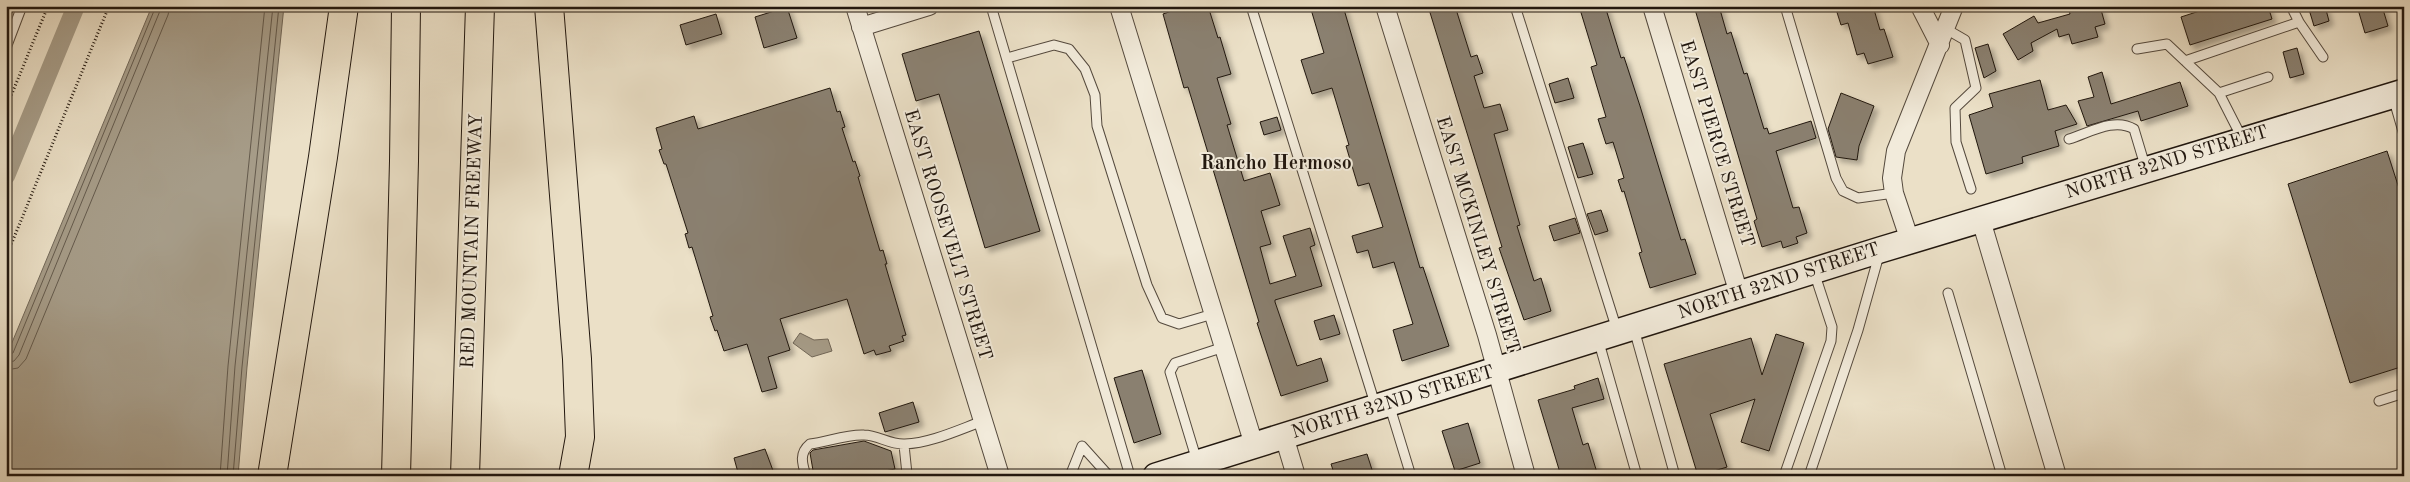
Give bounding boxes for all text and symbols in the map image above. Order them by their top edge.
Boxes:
street label: EAST PIERCE STREET [1675,38,1757,250]
street label: EAST ROOSEVELT STREET [900,107,994,363]
street label: RED MOUNTAIN FREEWAY [459,113,487,369]
street label: EAST MCKINLEY STREET [1432,114,1522,356]
street label: NORTH 32ND STREET [2063,123,2271,203]
district label: Rancho Hermoso [1200,154,1352,174]
street label: NORTH 32ND STREET [1676,240,1882,324]
street label: NORTH 32ND STREET [1289,363,1497,443]

